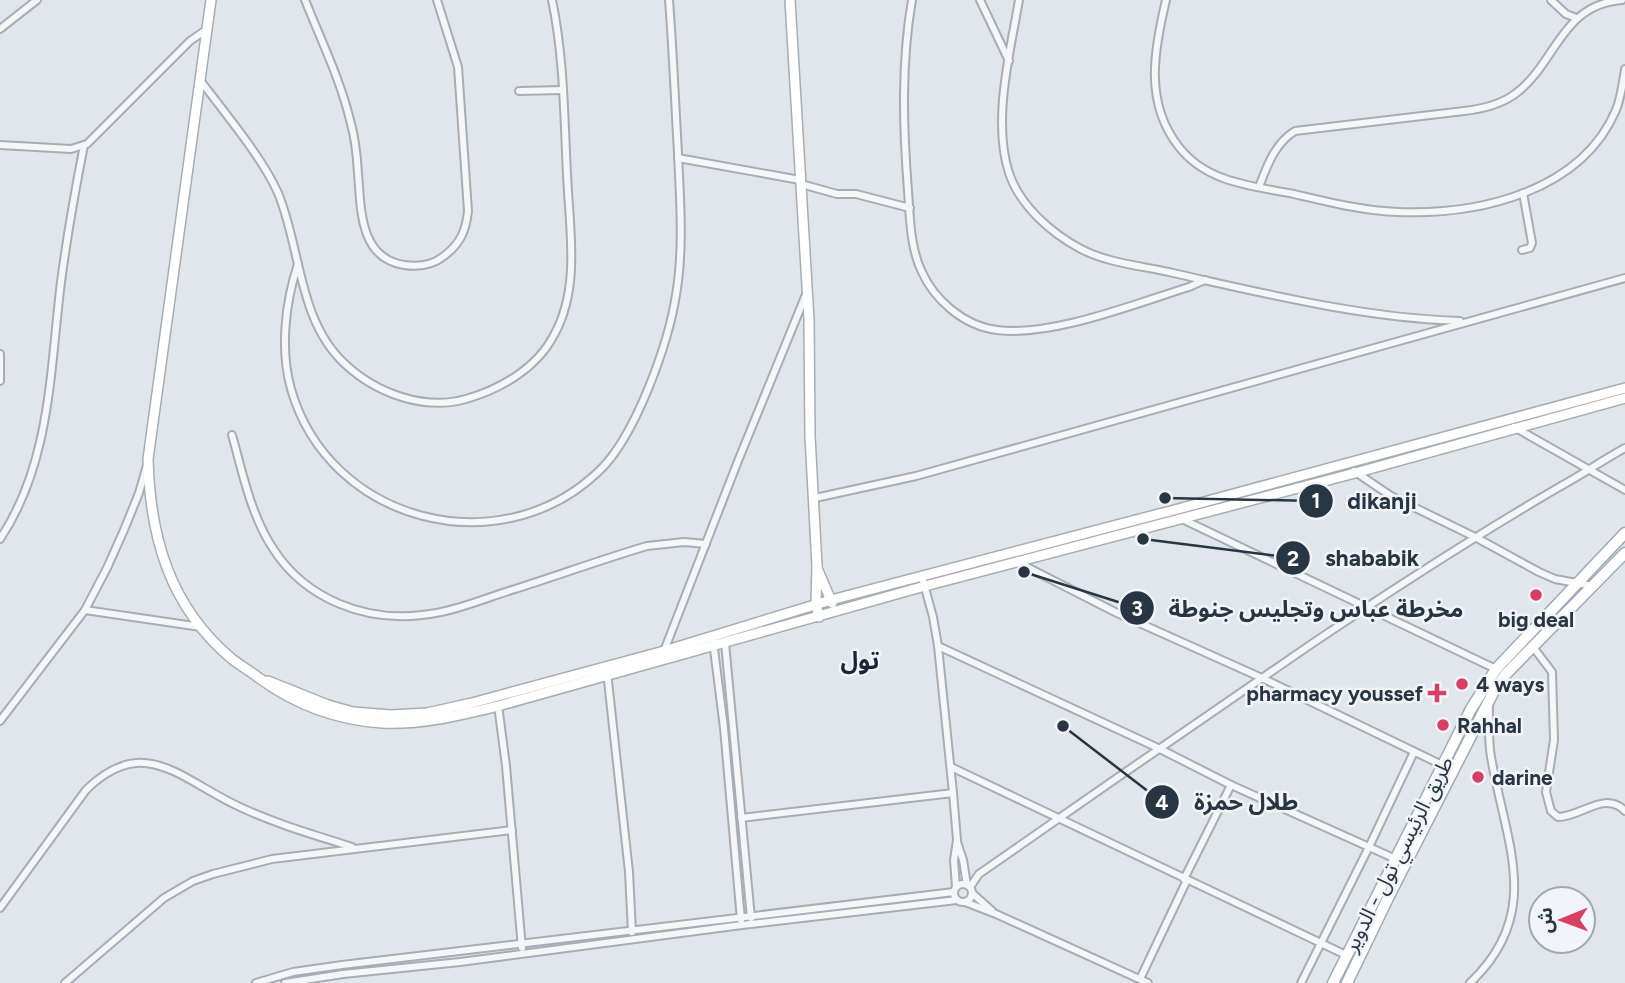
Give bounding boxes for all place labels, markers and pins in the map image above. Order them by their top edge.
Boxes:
callout: dikanji [1298,479,1431,523]
callout: shababik [1275,536,1433,580]
callout: مخرطة عباس وتجليس جنوطة [1120,586,1478,630]
marker: big deal [1528,587,1544,603]
place label: big deal [1498,607,1574,632]
place label: 4 ways [1476,672,1544,697]
marker: 4 ways [1454,676,1470,692]
place label: pharmacy youssef [1246,681,1424,706]
marker: pharmacy youssef [1429,685,1445,701]
place label: Rahhal [1457,713,1522,738]
marker: Rahhal [1435,717,1451,733]
place label: darine [1492,765,1553,790]
marker: darine [1470,769,1486,785]
callout: طلال حمزة [1145,780,1312,824]

